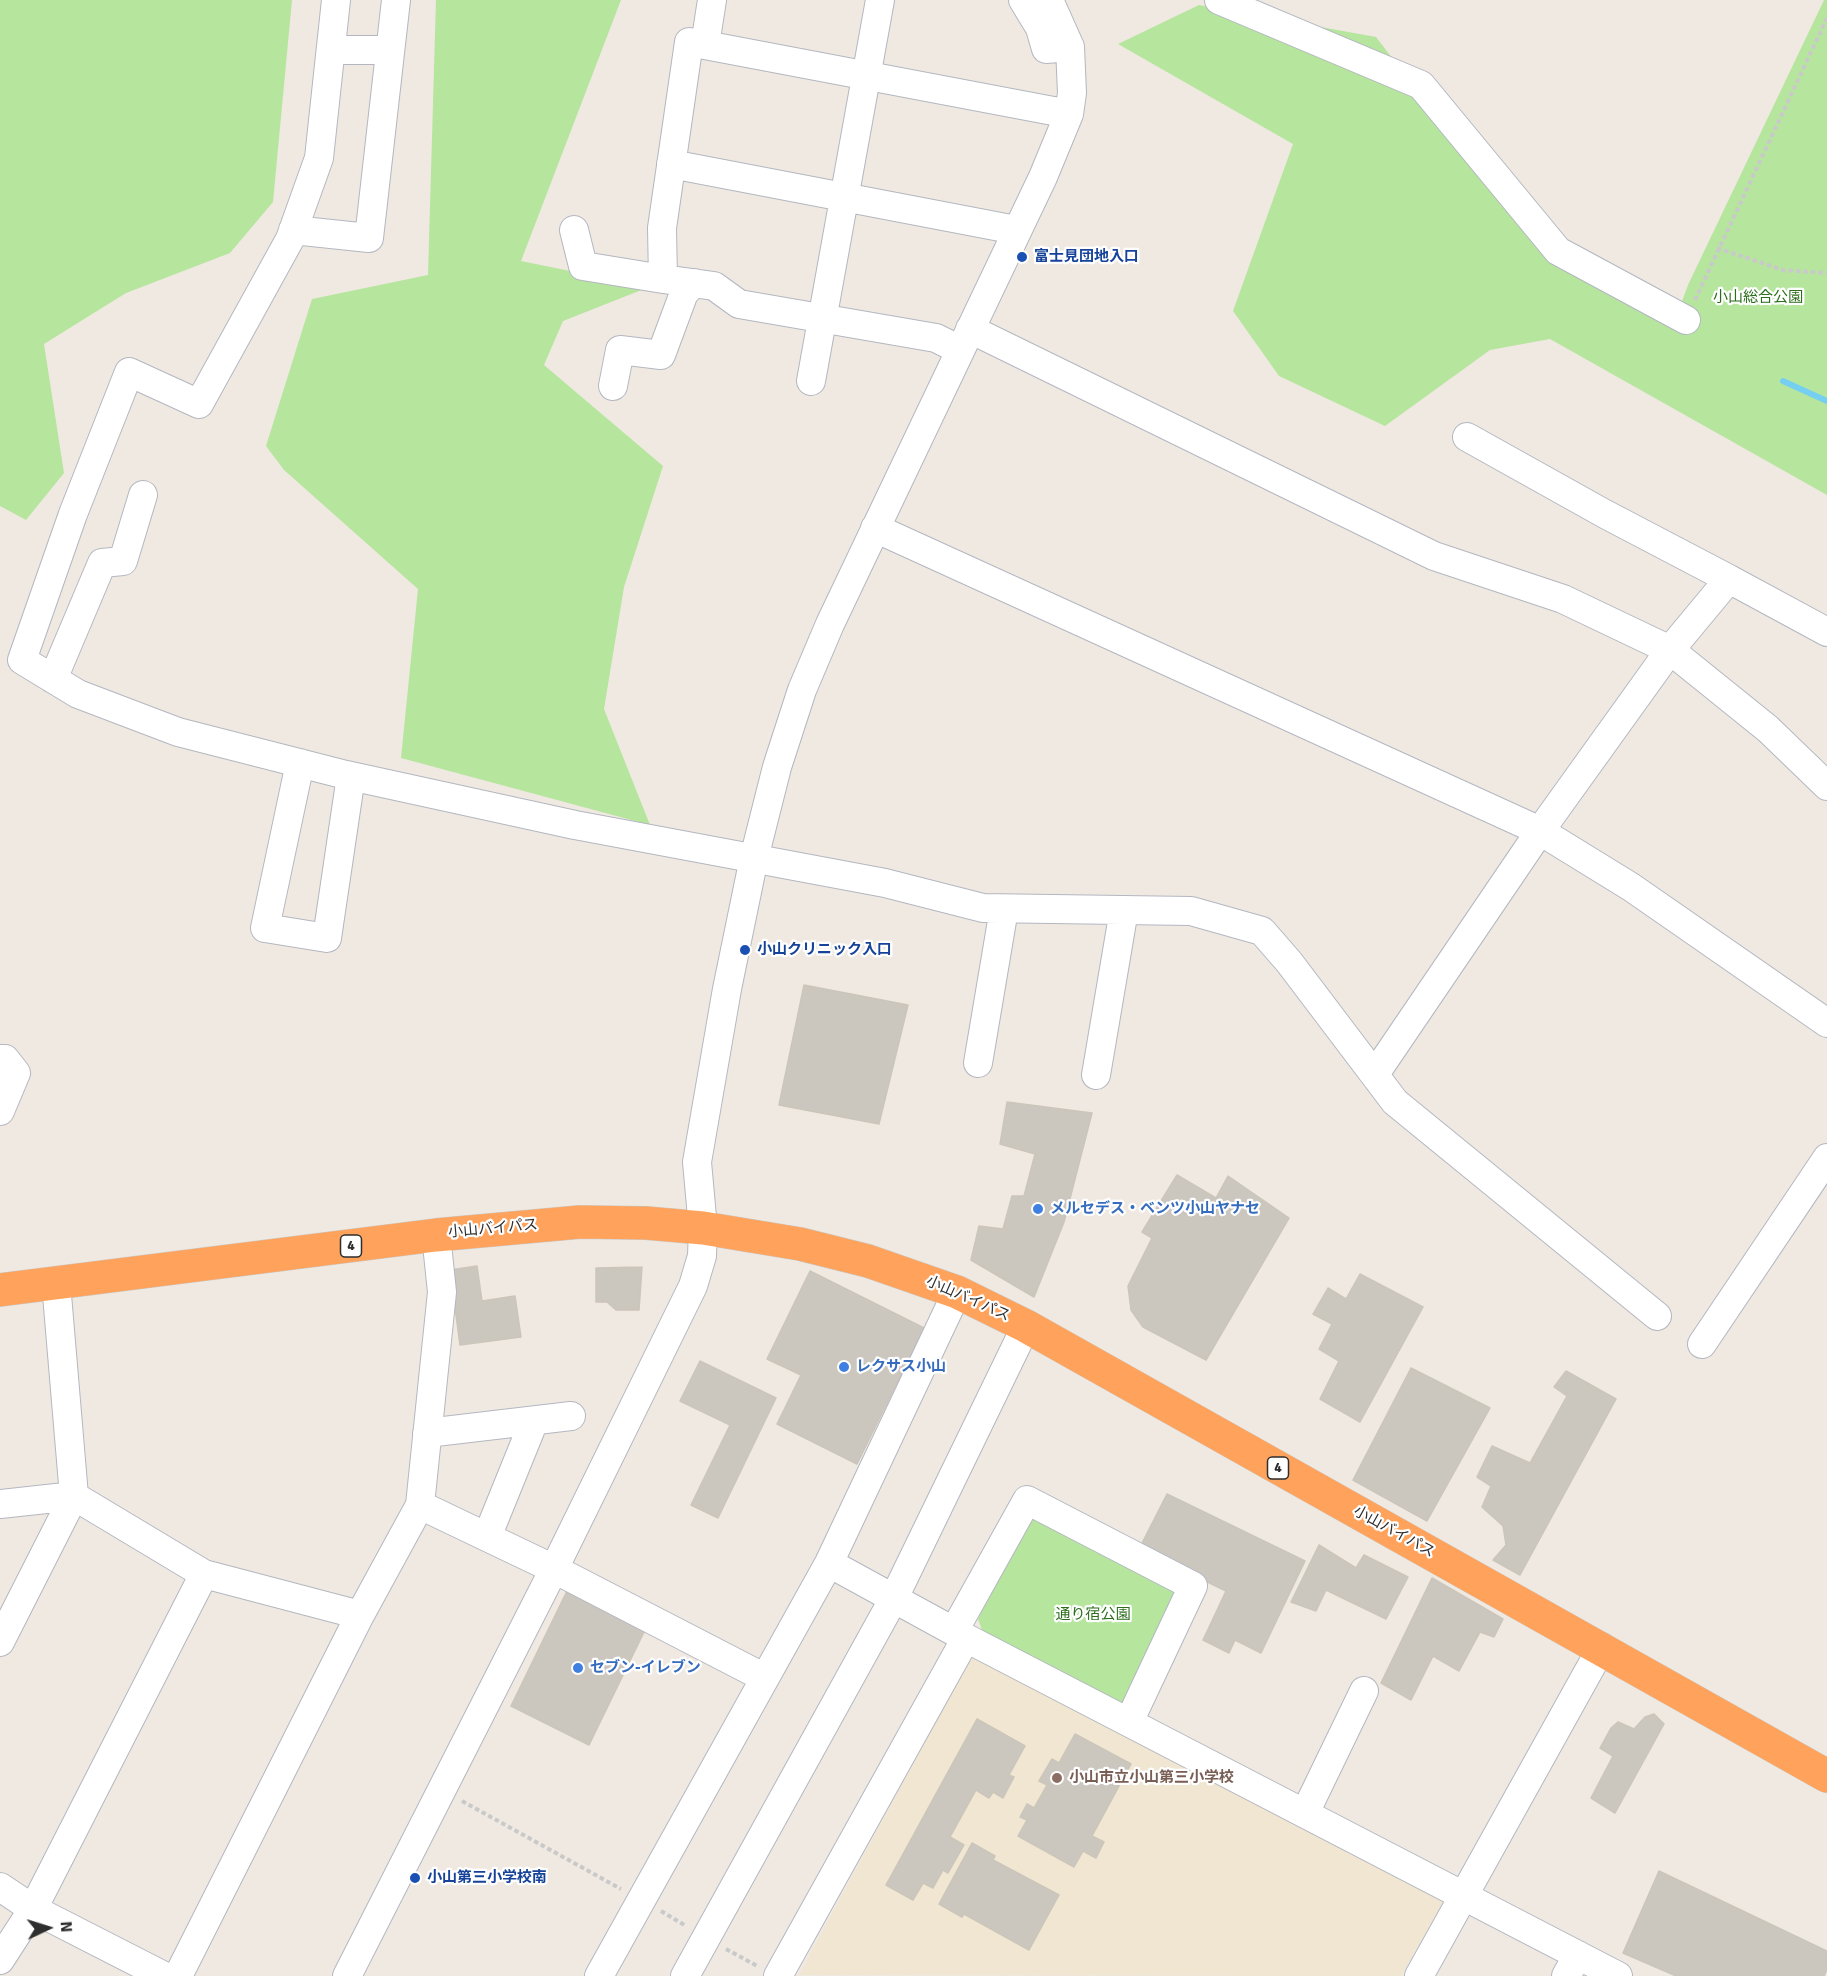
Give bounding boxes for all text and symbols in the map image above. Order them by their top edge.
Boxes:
place label: 富士見団地入口 [1034,248,1139,266]
marker: 富士見団地入口 [1015,250,1029,264]
park label: 小山総合公園 [1713,289,1803,307]
place label: 小山クリニック入口 [757,941,892,959]
marker: 小山クリニック入口 [738,943,752,957]
place label: メルセデス・ベンツ小山ヤナセ [1050,1200,1260,1218]
marker: メルセデス・ベンツ小山ヤナセ [1031,1202,1045,1216]
street label: 小山バイパス [447,1216,539,1242]
road number: 4 [340,1235,362,1257]
street label: 小山バイパス [923,1272,1013,1326]
place label: レクサス小山 [856,1358,946,1376]
marker: レクサス小山 [837,1360,851,1374]
road number: 4 [1268,1457,1288,1479]
street label: 小山バイパス [1350,1502,1438,1562]
park label: 通り宿公園 [1056,1606,1130,1624]
place label: セブン-イレブン [590,1659,701,1677]
marker: セブン-イレブン [571,1661,585,1675]
place label: 小山市立小山第三小学校 [1069,1769,1234,1787]
marker: 小山市立小山第三小学校 [1050,1771,1064,1785]
place label: 小山第三小学校南 [427,1869,547,1887]
marker: 小山第三小学校南 [408,1871,422,1885]
north arrow [18,1898,78,1958]
text: N [56,1920,76,1933]

